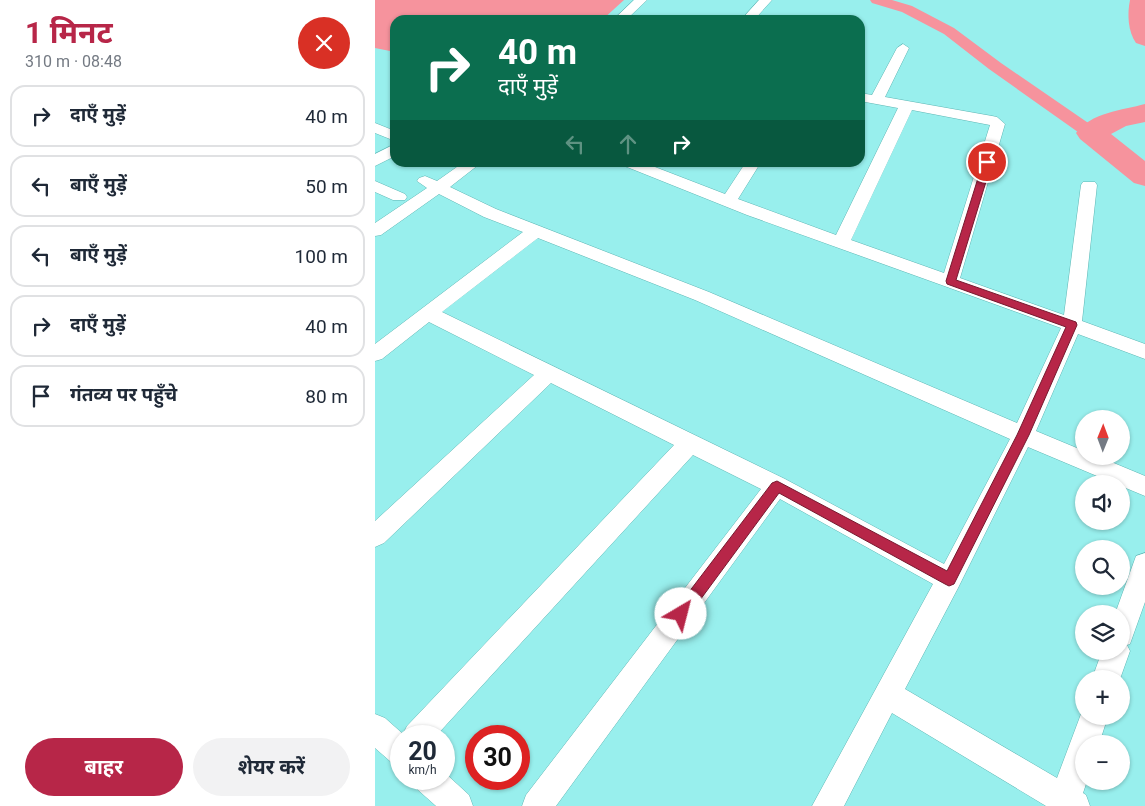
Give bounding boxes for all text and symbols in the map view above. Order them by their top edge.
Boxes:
text: 1 मिनट [25,15,113,50]
button: close [298,17,350,69]
text: 40 m [498,32,577,73]
icon: right [415,35,480,100]
text: 310 m · 08:48 [25,52,122,71]
text: दाएँ मुड़ें [498,74,558,99]
icon: right [27,102,55,130]
text: दाएँ मुड़ें [70,103,126,126]
text: 40 m [305,105,348,128]
icon: left [561,130,589,158]
icon: ahead [614,130,642,158]
icon: right [667,130,695,158]
pin [966,141,1008,183]
icon: arrive [973,148,1001,176]
icon: left [27,172,55,200]
text: बाएँ मुड़ें [70,173,127,196]
text: 50 m [305,175,348,198]
icon: left [27,242,55,270]
text: बाएँ मुड़ें [70,243,127,266]
text: 100 m [295,245,348,268]
icon: right [27,312,55,340]
text: दाएँ मुड़ें [70,313,126,336]
text: 40 m [305,315,348,338]
icon: arrive [27,382,55,410]
text: गंतव्य पर पहुँचे [70,383,177,406]
text: 80 m [305,385,348,408]
north arrow [1075,410,1130,465]
map controls [1075,410,1130,790]
button: sound [1075,475,1130,530]
button: search [1075,540,1130,595]
position arrow [654,587,706,639]
button: layers [1075,605,1130,660]
button: + [1075,670,1130,725]
speed limit sign: 30 [465,725,530,790]
button: − [1075,735,1130,790]
text: 20 [408,737,437,766]
button: बाहर [25,738,183,796]
button: शेयर करें [193,738,350,796]
text: km/h [408,763,437,777]

